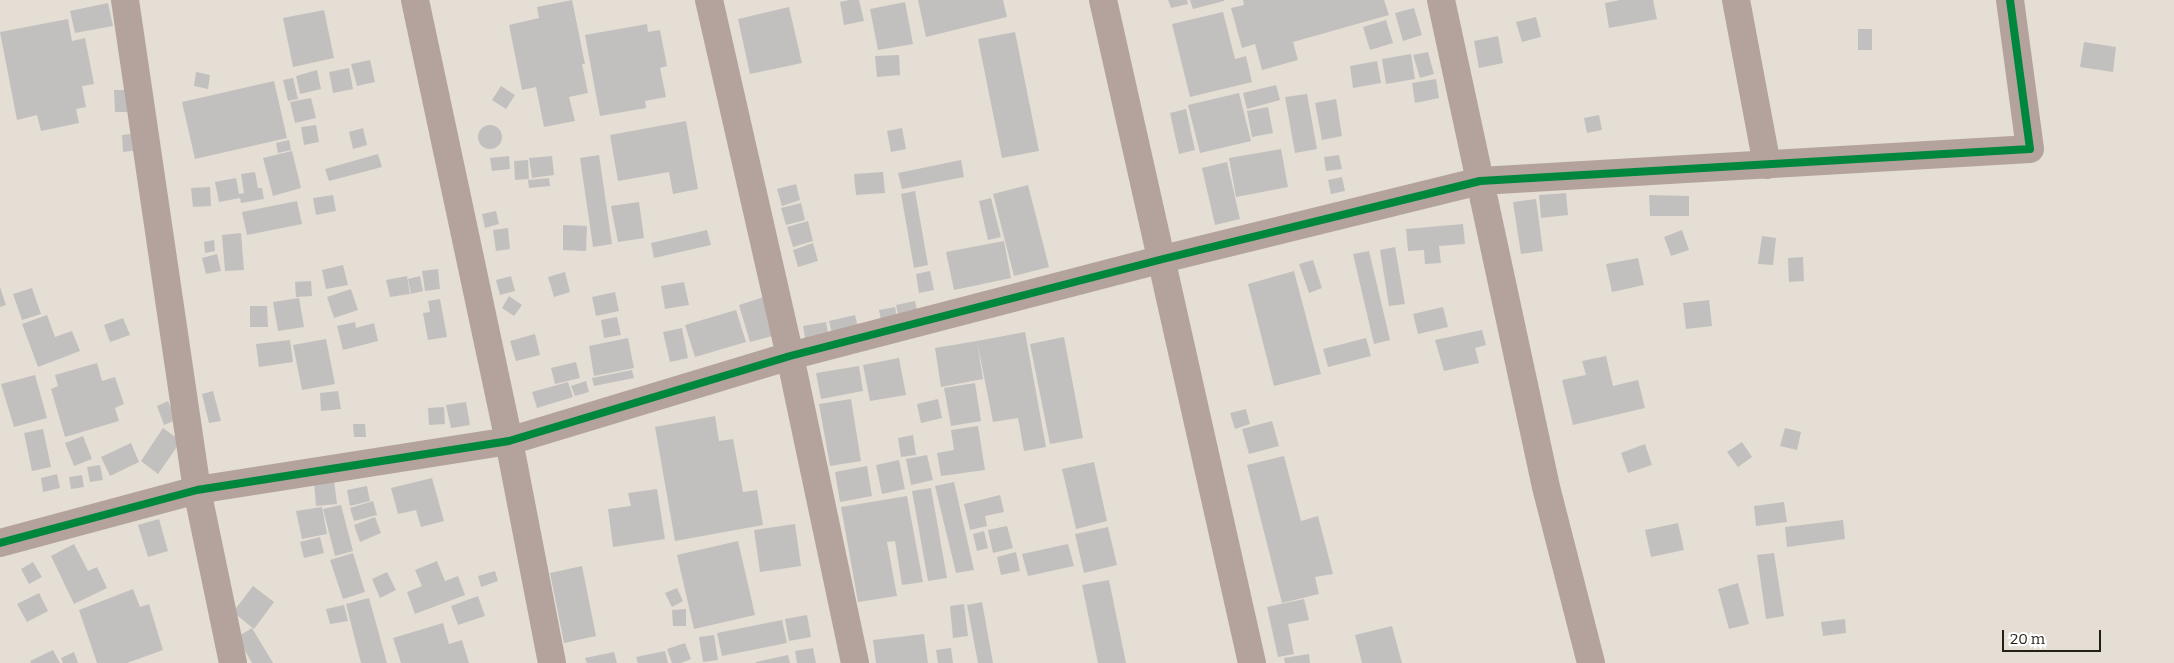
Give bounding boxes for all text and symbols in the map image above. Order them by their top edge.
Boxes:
scale bar [2004,620,2103,652]
text: 20 m [2010,630,2045,648]

